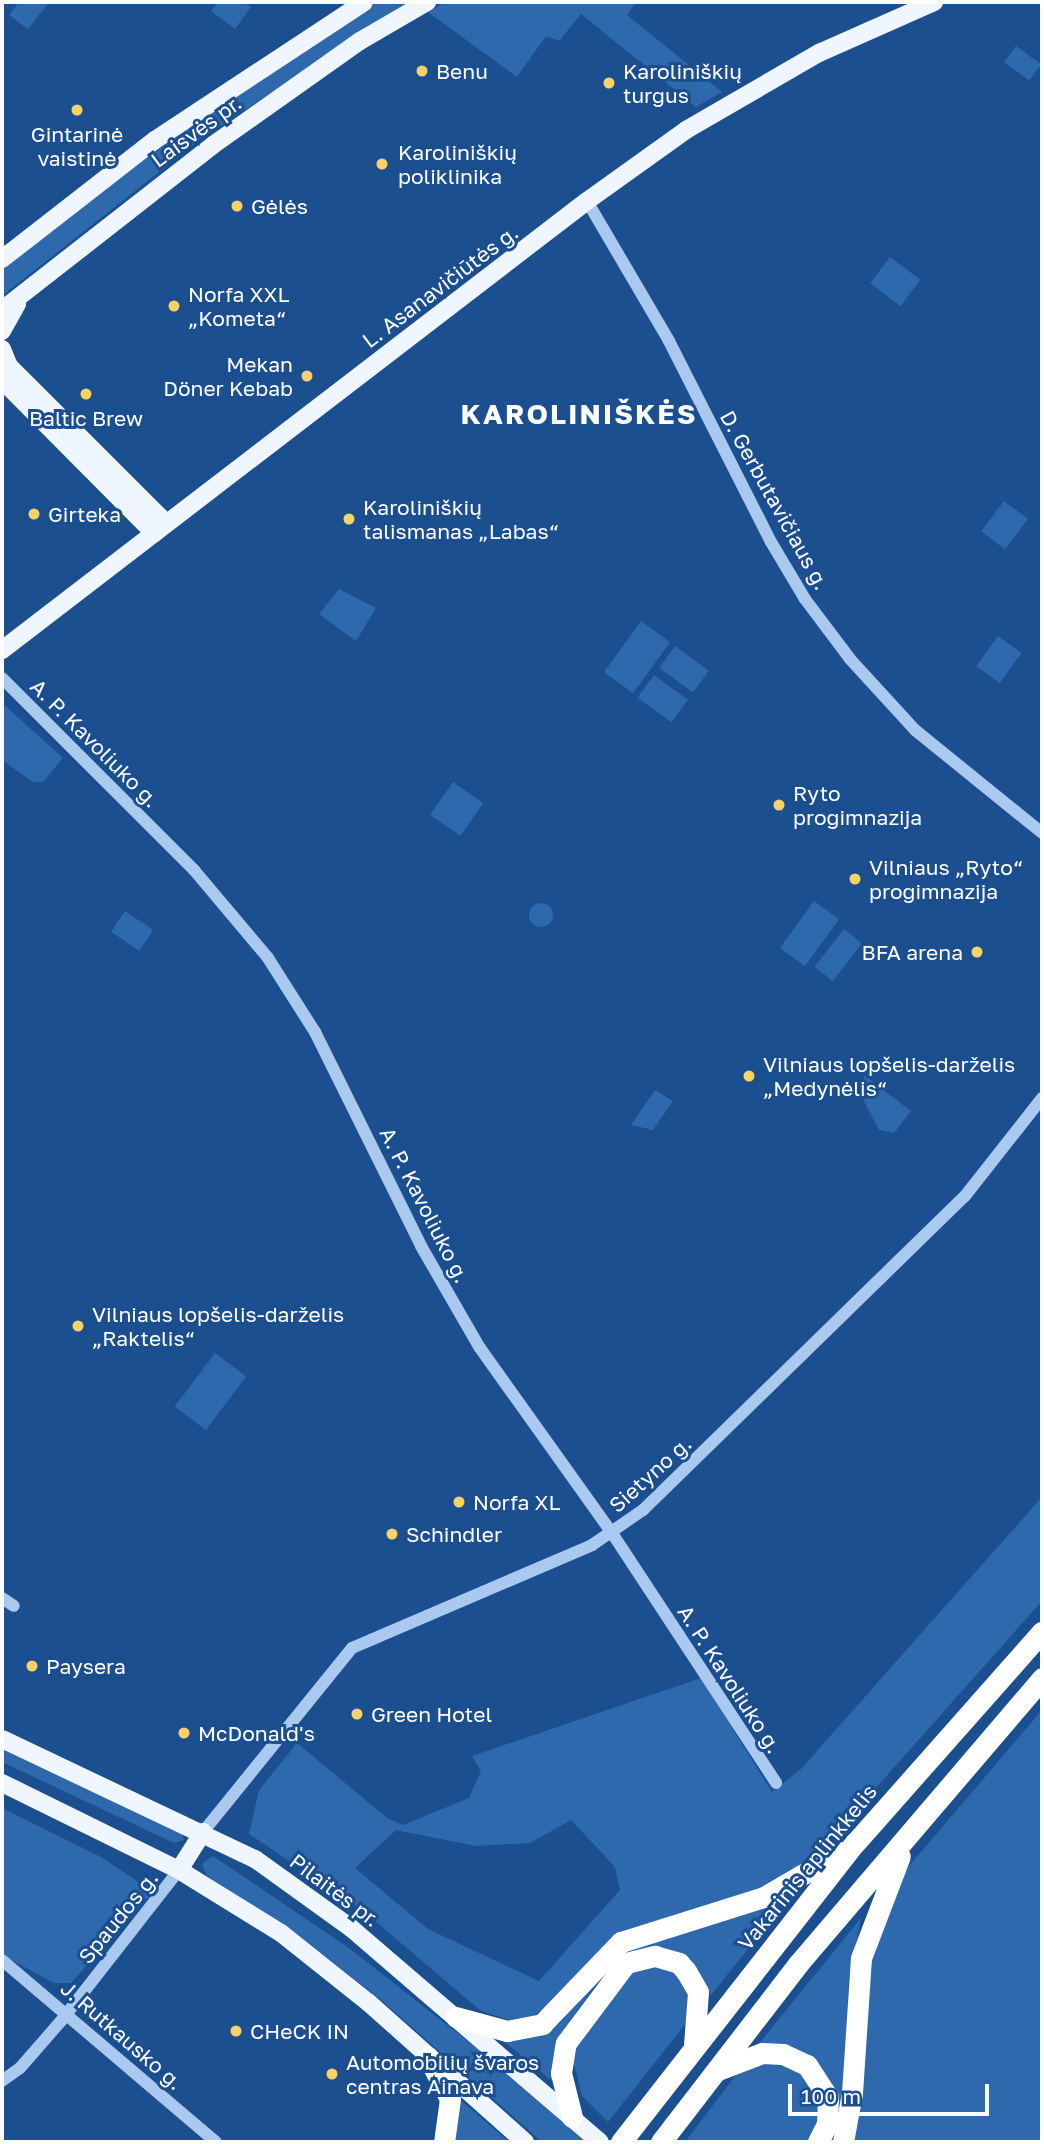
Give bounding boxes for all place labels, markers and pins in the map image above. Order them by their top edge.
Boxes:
place label: Benu [436,58,488,84]
place label: Karoliniškių turgus [623,58,742,108]
marker: Benu [414,63,430,79]
marker: Karoliniškių turgus [601,75,617,91]
marker: Gintarinė vaistinė [69,102,85,118]
place label: Gintarinė vaistinė [31,121,123,171]
place label: Karoliniškių poliklinika [398,139,517,189]
marker: Karoliniškių poliklinika [372,154,392,174]
place label: Gėlės [251,193,308,219]
marker: Gėlės [229,198,245,214]
place label: Norfa XXL „Kometa“ [188,281,289,331]
marker: Norfa XXL „Kometa“ [166,298,182,314]
place label: Mekan Döner Kebab [163,351,293,401]
marker: Mekan Döner Kebab [299,368,315,384]
marker: Baltic Brew [78,386,94,402]
place label: Baltic Brew [29,405,143,431]
place label: Karoliniškių talismanas „Labas“ [363,494,559,544]
place label: Girteka [48,501,121,527]
marker: Girteka [26,506,42,522]
marker: Karoliniškių talismanas „Labas“ [341,511,357,527]
place label: Ryto progimnazija [793,780,922,830]
marker: Ryto progimnazija [771,797,787,813]
place label: Vilniaus „Ryto“ progimnazija [869,854,1023,904]
marker: Vilniaus „Ryto“ progimnazija [847,871,863,887]
place label: BFA arena [862,939,963,965]
marker: BFA arena [969,944,985,960]
place label: Vilniaus lopšelis-darželis „Medynėlis“ [763,1051,1015,1101]
marker: Vilniaus lopšelis-darželis „Medynėlis“ [741,1068,757,1084]
place label: Vilniaus lopšelis-darželis „Raktelis“ [92,1301,344,1351]
marker: Vilniaus lopšelis-darželis „Raktelis“ [70,1318,86,1334]
place label: Norfa XL [473,1489,560,1515]
marker: Norfa XL [451,1494,467,1510]
place label: Schindler [406,1521,502,1547]
marker: Schindler [384,1526,400,1542]
place label: Paysera [46,1653,126,1679]
marker: Paysera [24,1658,40,1674]
place label: Green Hotel [371,1701,492,1727]
marker: Green Hotel [349,1706,365,1722]
place label: McDonald's [198,1720,315,1746]
marker: McDonald's [176,1725,192,1741]
place label: CHeCK IN [250,2018,349,2044]
marker: CHeCK IN [228,2023,244,2039]
place label: Automobilių švaros centras Ainava [346,2049,539,2099]
marker: Automobilių švaros centras Ainava [324,2066,340,2082]

